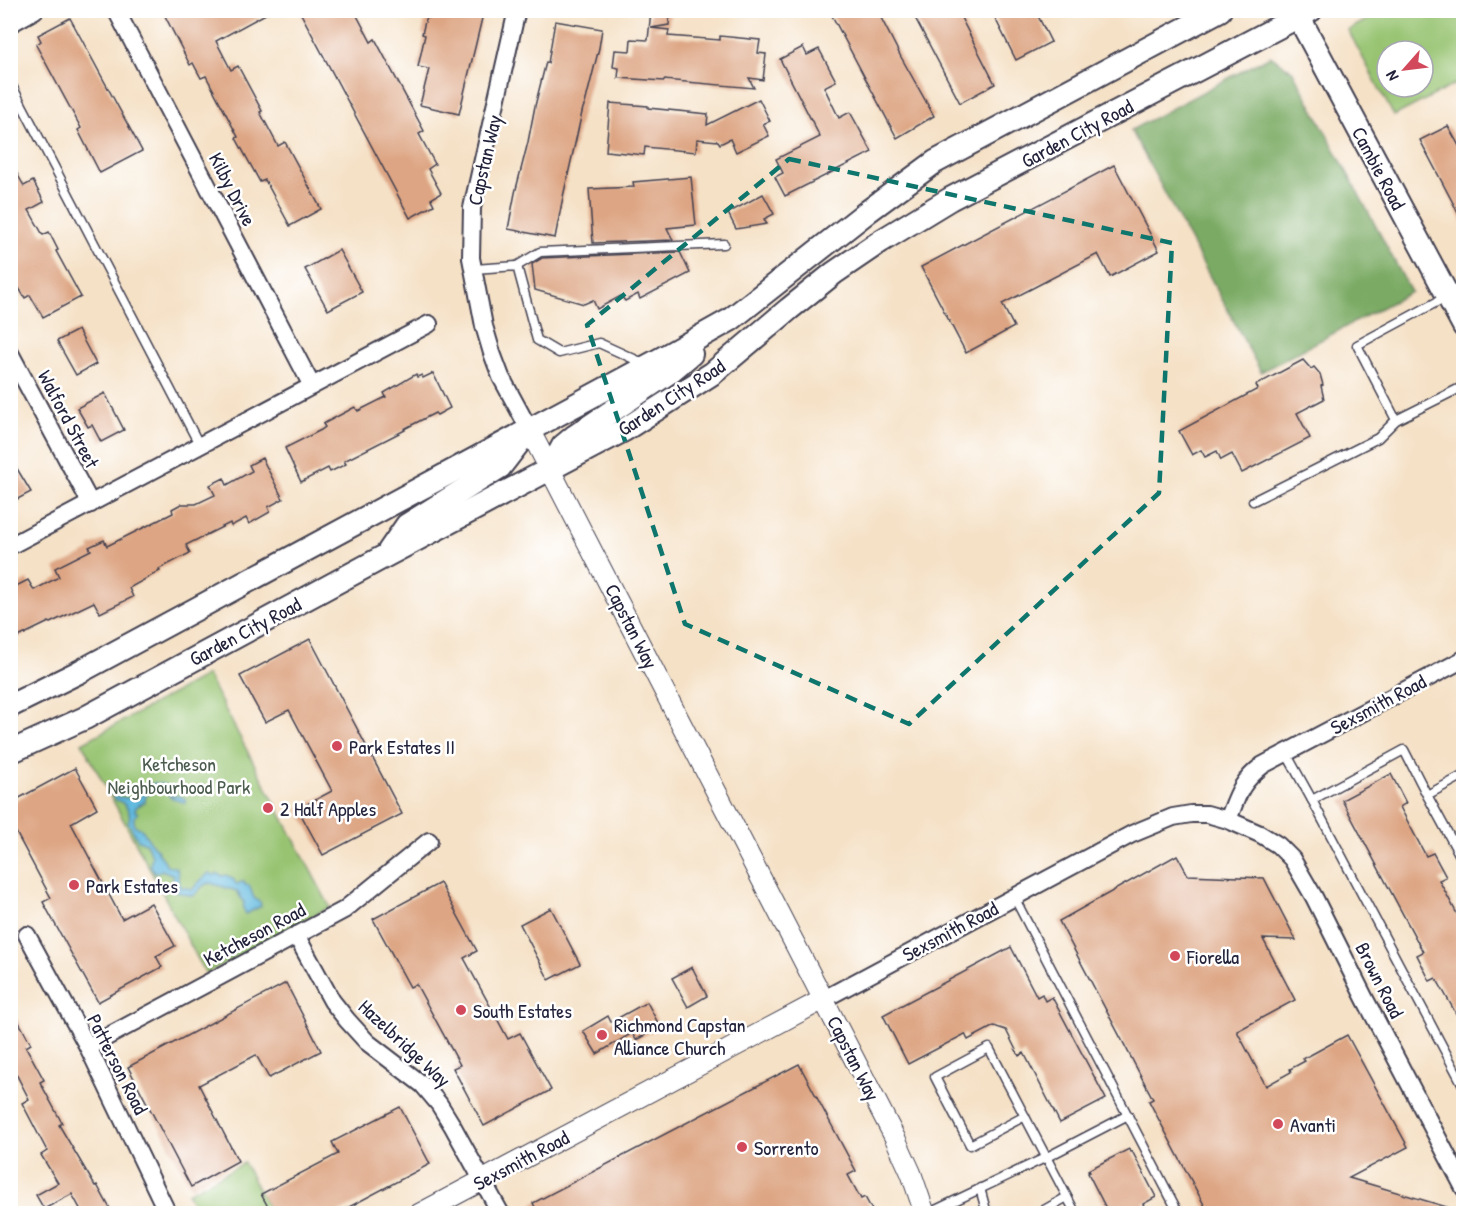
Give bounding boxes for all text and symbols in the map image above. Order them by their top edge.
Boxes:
north arrow [1375,39,1435,99]
text: N [1380,67,1403,85]
street label: Garden City Road [1016,92,1138,174]
street label: Capstan Way [460,112,508,208]
street label: Cambie Road [1346,122,1412,214]
street label: Kilby Drive [203,148,263,230]
street label: Garden City Road [612,352,730,442]
street label: Walford Street [32,365,107,474]
street label: Capstan Way [599,579,665,673]
street label: Garden City Road [184,590,306,672]
street label: Sexsmith Road [1326,667,1431,740]
place label: Park Estates II [349,733,455,760]
marker: Park Estates II [330,739,344,753]
park label: Ketcheson Neighbourhood Park [108,750,250,800]
place label: 2 Half Apples [280,795,376,822]
marker: 2 Half Apples [261,801,275,815]
place label: Park Estates [86,872,178,899]
marker: Park Estates [67,878,81,892]
street label: Sexsmith Road [898,894,1003,967]
street label: Ketcheson Road [198,896,310,972]
street label: Brown Road [1349,938,1411,1023]
place label: Fiorella [1186,943,1239,970]
marker: Fiorella [1168,949,1182,963]
street label: Hazelbridge Way [353,993,457,1093]
place label: South Estates [473,997,572,1024]
marker: South Estates [454,1003,468,1017]
street label: Patterson Road [81,1009,155,1119]
place label: Richmond Capstan Alliance Church [614,1011,746,1061]
street label: Capstan Way [821,1011,887,1105]
marker: Richmond Capstan Alliance Church [595,1028,609,1042]
place label: Avanti [1290,1111,1336,1138]
marker: Avanti [1271,1117,1285,1131]
street label: Sexsmith Road [469,1123,574,1196]
place label: Sorrento [754,1134,819,1161]
marker: Sorrento [735,1140,749,1154]

